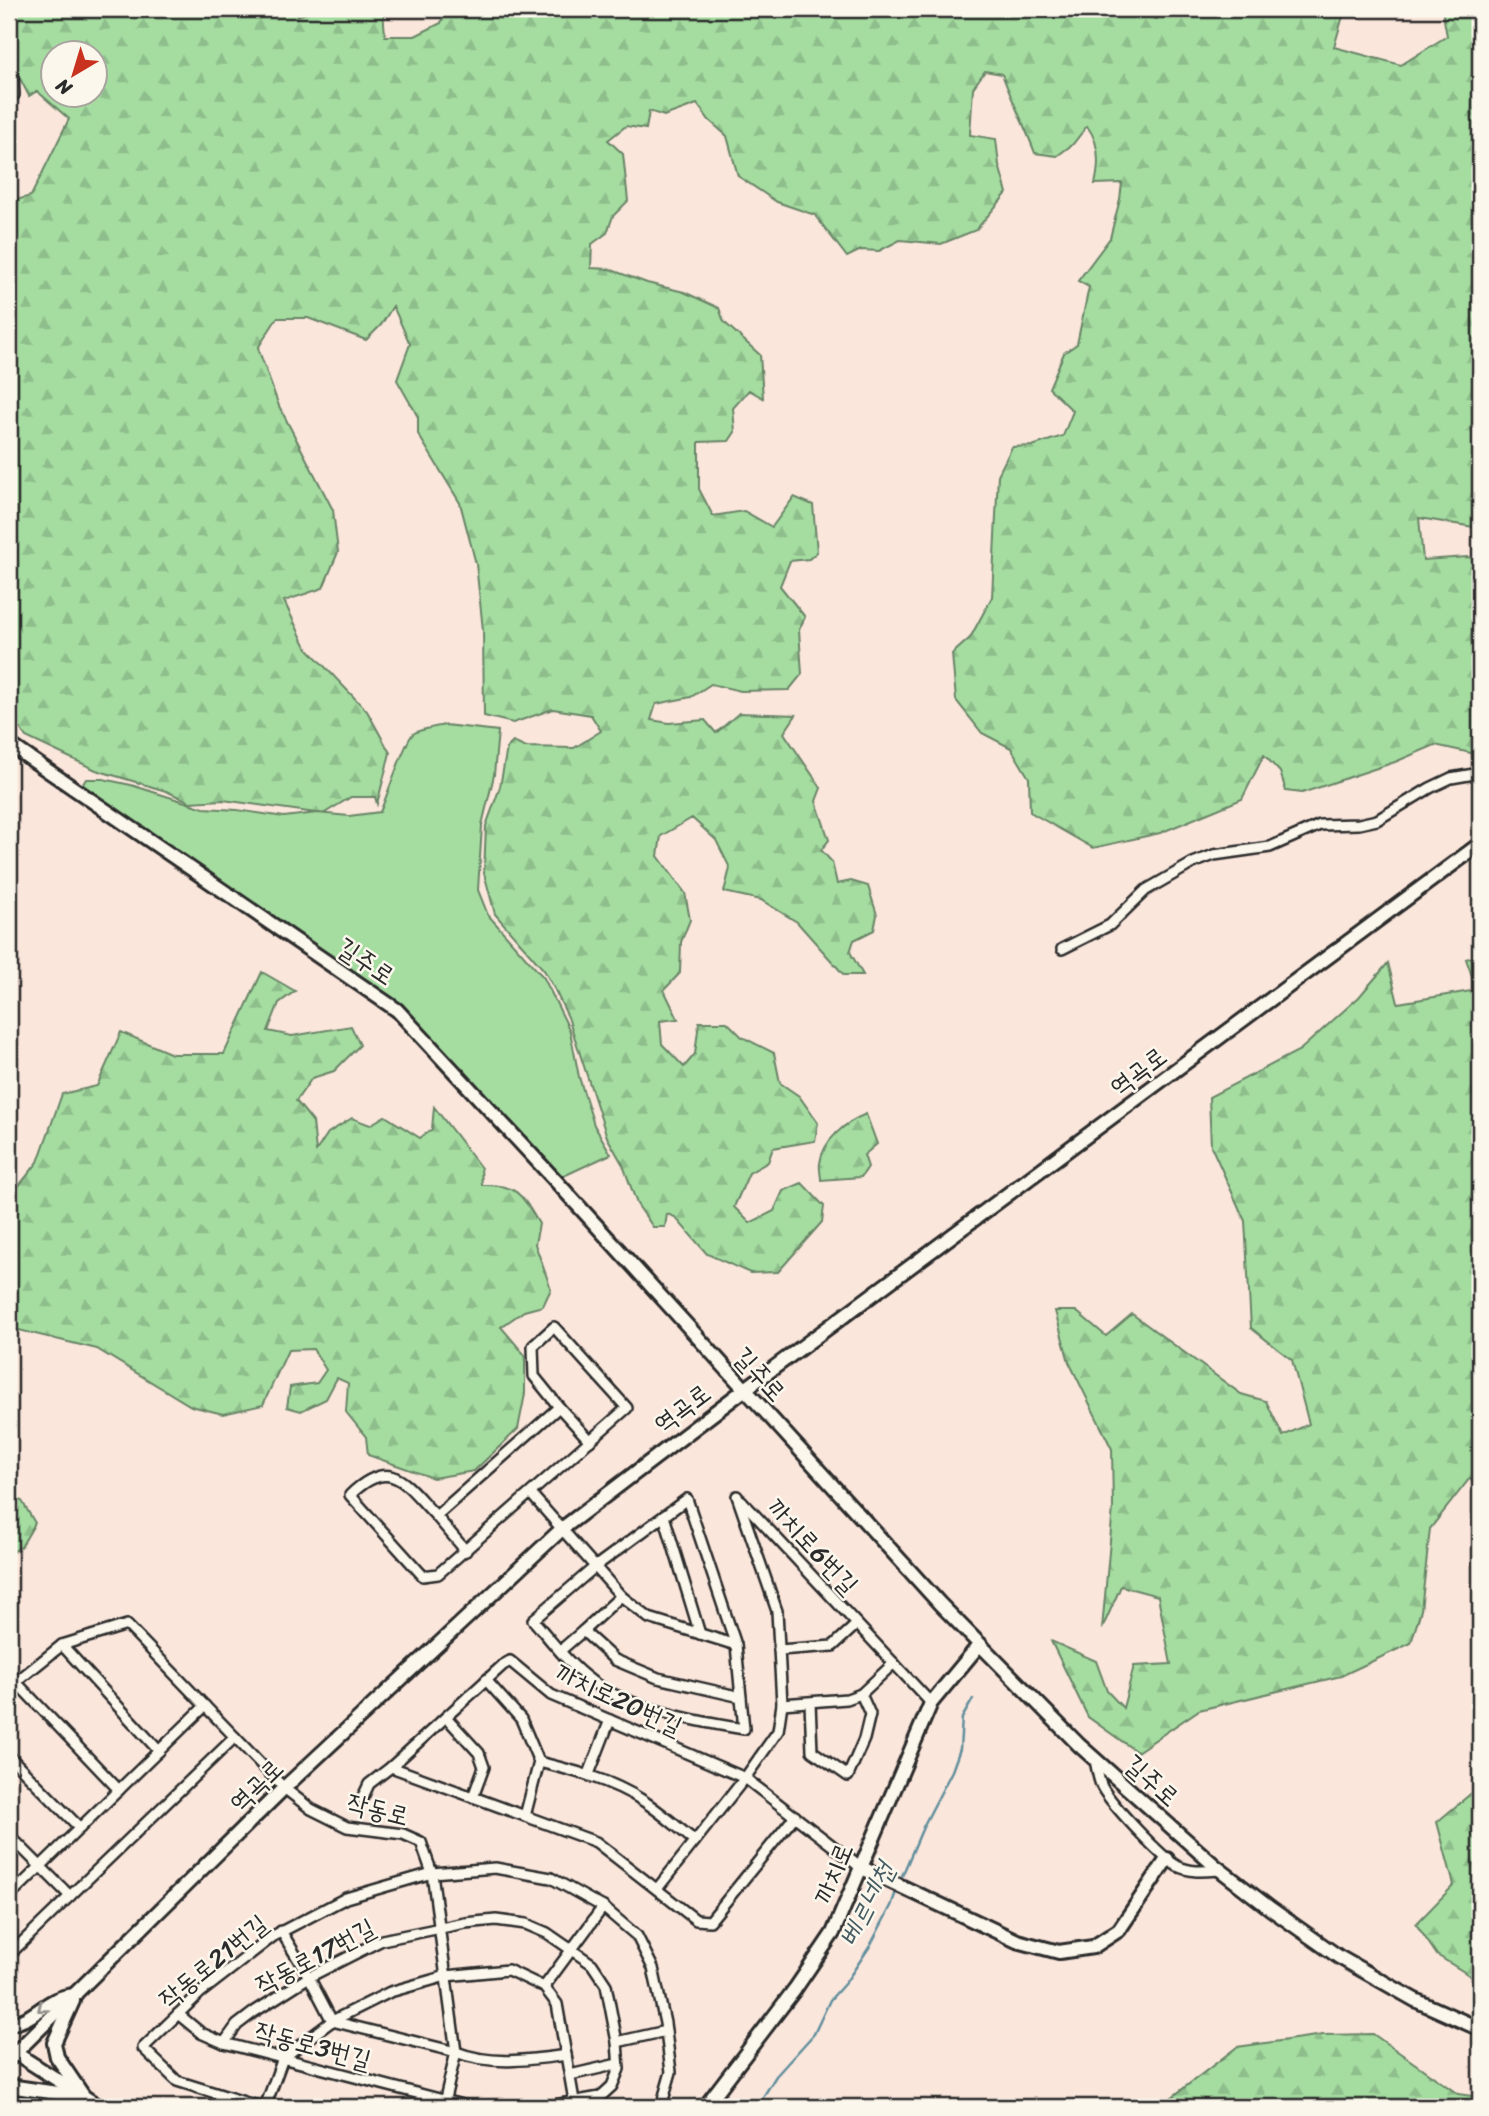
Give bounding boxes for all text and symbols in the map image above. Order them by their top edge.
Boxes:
north arrow [38,38,108,108]
text: N [48,69,80,105]
street label: 길주로 [327,924,405,998]
street label: 역곡로 [1099,1034,1177,1108]
street label: 길주로 [722,1335,798,1413]
street label: 역곡로 [643,1371,721,1445]
street label: 까치로6번길 [755,1487,871,1605]
street label: 까치로20번길 [548,1649,690,1749]
street label: 길주로 [1113,1742,1191,1818]
street label: 역곡로 [217,1747,295,1823]
street label: 작동로 [342,1779,414,1839]
street label: 까치로 [800,1835,866,1911]
water label: 베르네천 [824,1851,910,1956]
street label: 작동로21번길 [148,1902,278,2020]
street label: 작동로17번길 [247,1905,384,2007]
one-way arrow [37,1999,49,2012]
street label: 작동로3번길 [250,2007,376,2083]

